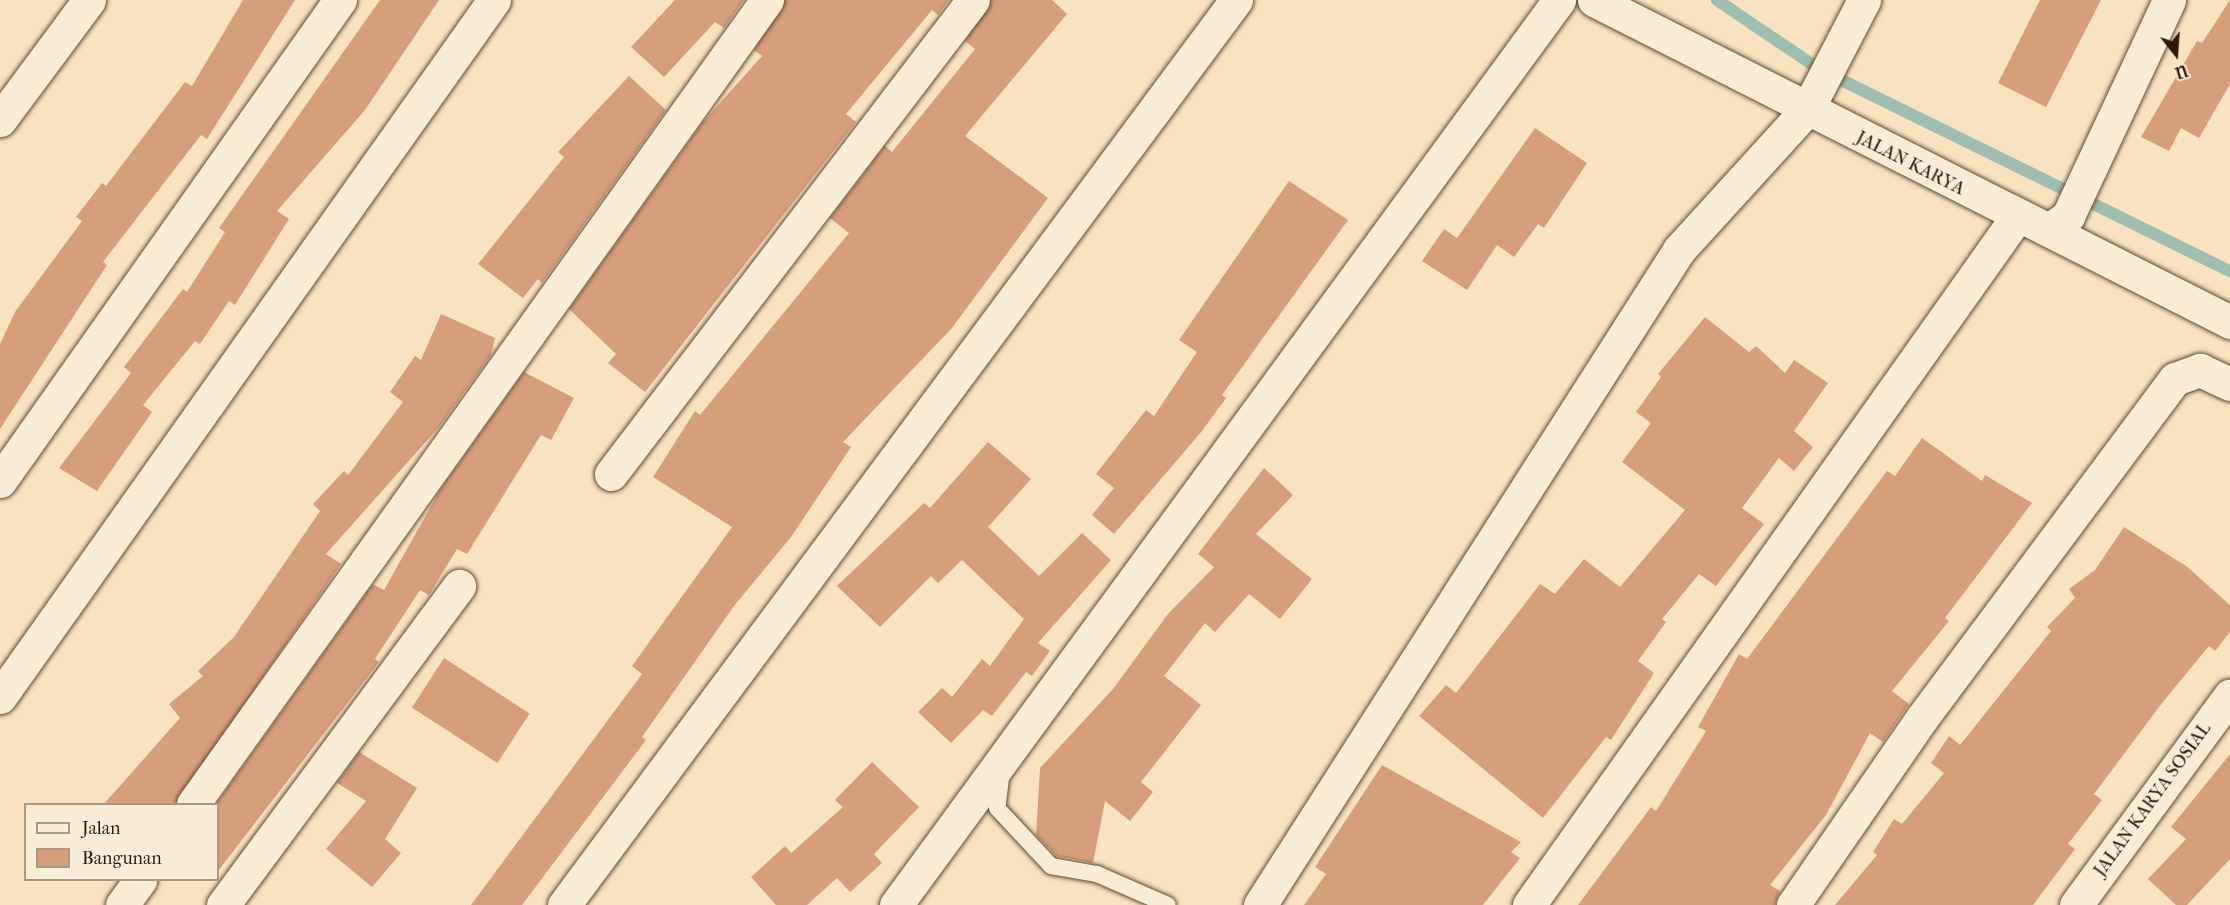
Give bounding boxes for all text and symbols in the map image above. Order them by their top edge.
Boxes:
north arrow [2146,24,2206,84]
text: U [2173,61,2190,83]
street label: JALAN KARYA [1852,127,1968,201]
street label: JALAN KARYA SOSIAL [2090,719,2216,881]
legend [24,803,219,881]
text: Jalan [82,818,120,839]
text: Bangunan [82,848,162,869]

